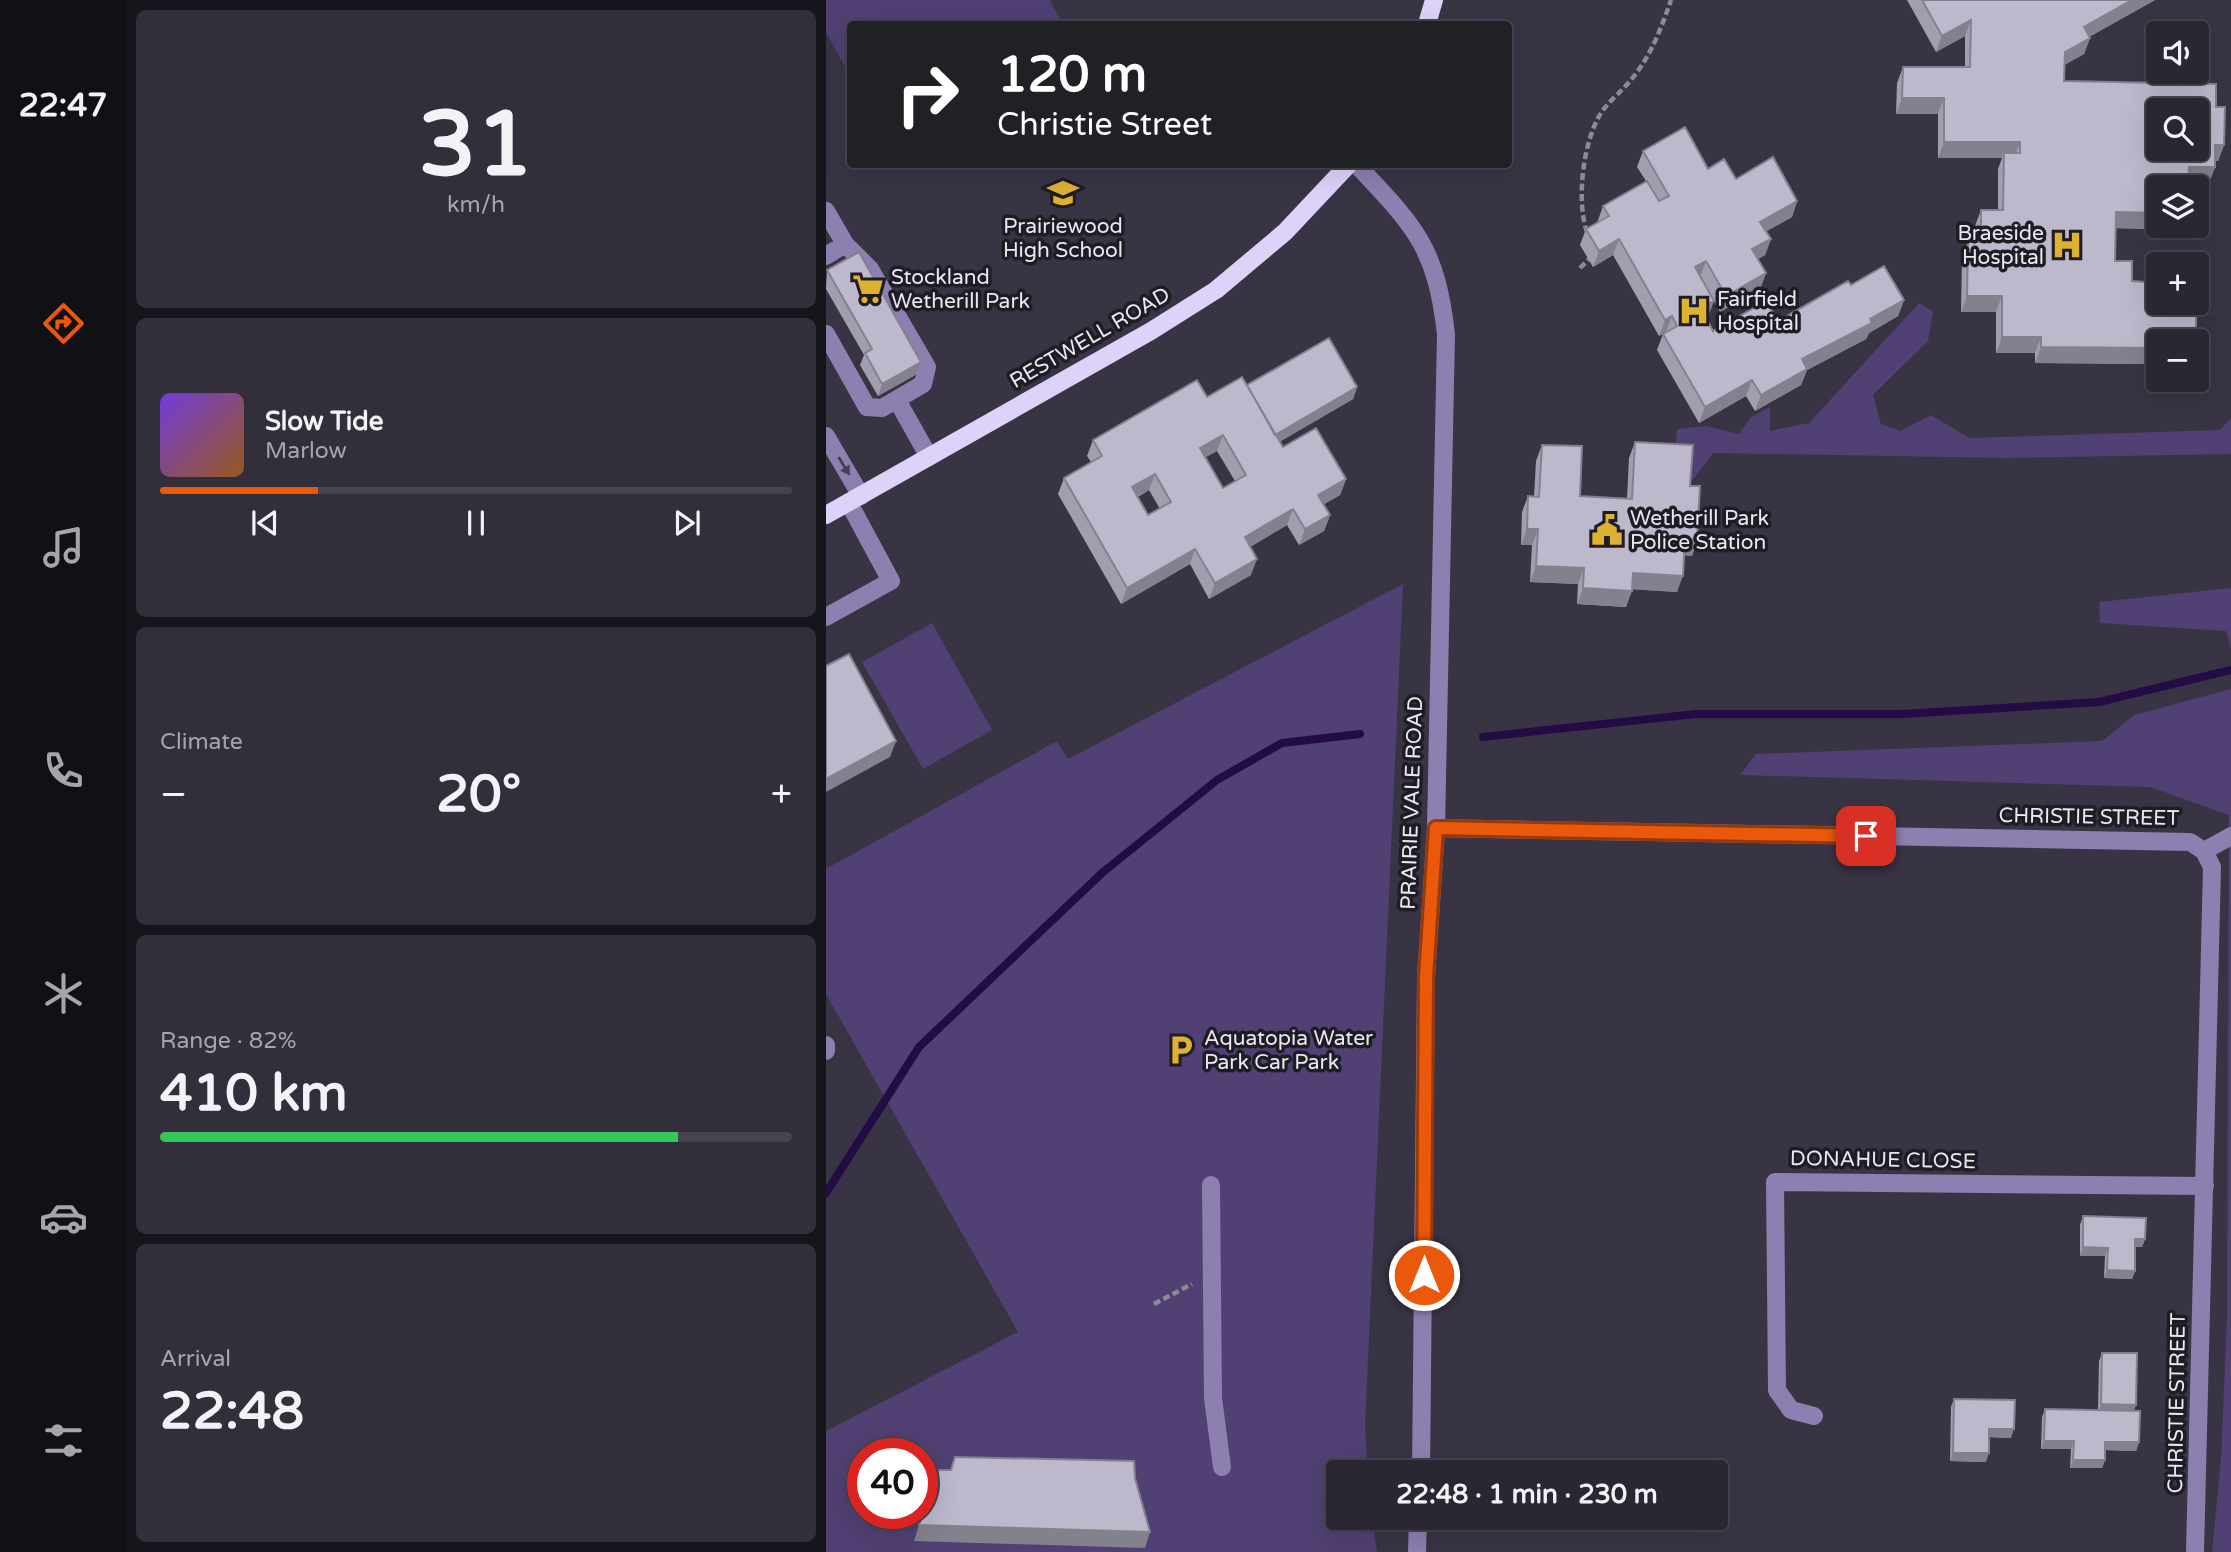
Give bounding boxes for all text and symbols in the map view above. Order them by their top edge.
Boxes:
map controls [2146,21,2209,392]
button: sound [2146,21,2209,84]
text: 120 m [997,46,1147,105]
icon: right [882,49,973,140]
text: 22:47 [19,87,107,125]
text: 31 [419,90,533,200]
button: search [2146,98,2209,161]
text: Christie Street [997,106,1212,144]
button: layers [2146,175,2209,238]
school or university icon: Prairiewood High School [1046,176,1080,210]
text: km/h [447,191,505,219]
place label: Prairiewood High School [1003,214,1123,263]
place label: Braeside Hospital [1957,221,2044,270]
hospital icon: Braeside Hospital [2050,228,2084,262]
button: + [2146,252,2209,315]
place label: Stockland Wetherill Park [891,265,1030,314]
supermarket icon: Stockland Wetherill Park [851,272,885,306]
street label: RESTWELL ROAD [1005,282,1175,394]
place label: Fairfield Hospital [1717,287,1799,336]
hospital icon: Fairfield Hospital [1677,294,1711,328]
icon: directions [39,299,88,348]
button: − [2146,329,2209,392]
text: Slow Tide [265,406,383,437]
text: Marlow [265,437,347,465]
one-way arrow [837,456,849,476]
icon: previous [246,504,284,542]
icon: pause [457,504,495,542]
icon: next [668,504,706,542]
place label: Wetherill Park Police Station [1630,506,1769,555]
public building icon: Wetherill Park Police Station [1590,513,1624,547]
icon: music [39,523,88,572]
street label: PRAIRIE VALE ROAD [1396,696,1428,910]
text: Climate [160,728,243,756]
icon: phone [39,746,88,795]
text: 20° [436,763,521,826]
text: − [160,772,187,818]
text: + [771,772,792,818]
street label: CHRISTIE STREET [1998,803,2180,831]
pin [1836,806,1896,866]
icon: arrive [1847,817,1885,855]
icon: climate [39,969,88,1018]
place label: Aquatopia Water Park Car Park [1204,1026,1373,1075]
text: Range · 82% [160,1027,296,1055]
parking icon: Aquatopia Water Park Car Park [1164,1033,1198,1067]
text: 410 km [160,1062,348,1125]
street label: DONAHUE CLOSE [1790,1146,1976,1174]
icon: car [39,1193,88,1242]
position arrow [1387,1238,1461,1312]
street label: CHRISTIE STREET [2163,1312,2191,1494]
text: Arrival [160,1345,231,1373]
text: 22:48 [160,1380,304,1443]
icon: filters [39,1416,88,1465]
speed limit sign: 40 [847,1438,938,1529]
text: 22:48 · 1 min · 230 m [1396,1479,1658,1510]

